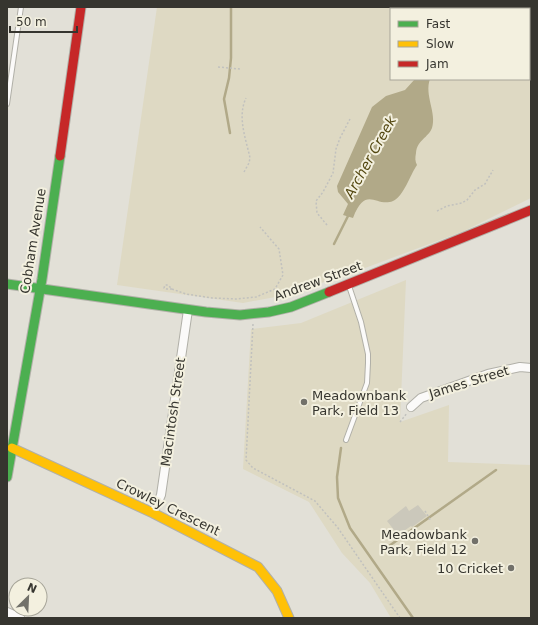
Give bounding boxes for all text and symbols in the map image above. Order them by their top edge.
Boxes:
scale bar [10,8,77,34]
legend [390,8,530,80]
text: 50 m [16,15,47,29]
text: Fast [426,17,450,31]
text: Slow [426,37,454,51]
text: Jam [425,57,449,71]
water label: Archer Creek [340,112,400,202]
street label: Cobham Avenue [17,187,49,295]
street label: Andrew Street [272,258,364,304]
street label: Macintosh Street [158,357,188,467]
street label: James Street [426,363,511,402]
place label: Meadownbank Park, Field 13 [312,388,407,418]
marker: Meadownbank Park, Field 13 [299,397,309,407]
street label: Crowley Crescent [114,475,222,539]
place label: Meadowbank Park, Field 12 [380,527,467,557]
marker: Meadowbank Park, Field 12 [470,536,480,546]
place label: 10 Cricket [437,561,503,576]
marker: 10 Cricket [506,563,516,573]
north arrow [8,577,48,617]
text: N [25,581,39,596]

